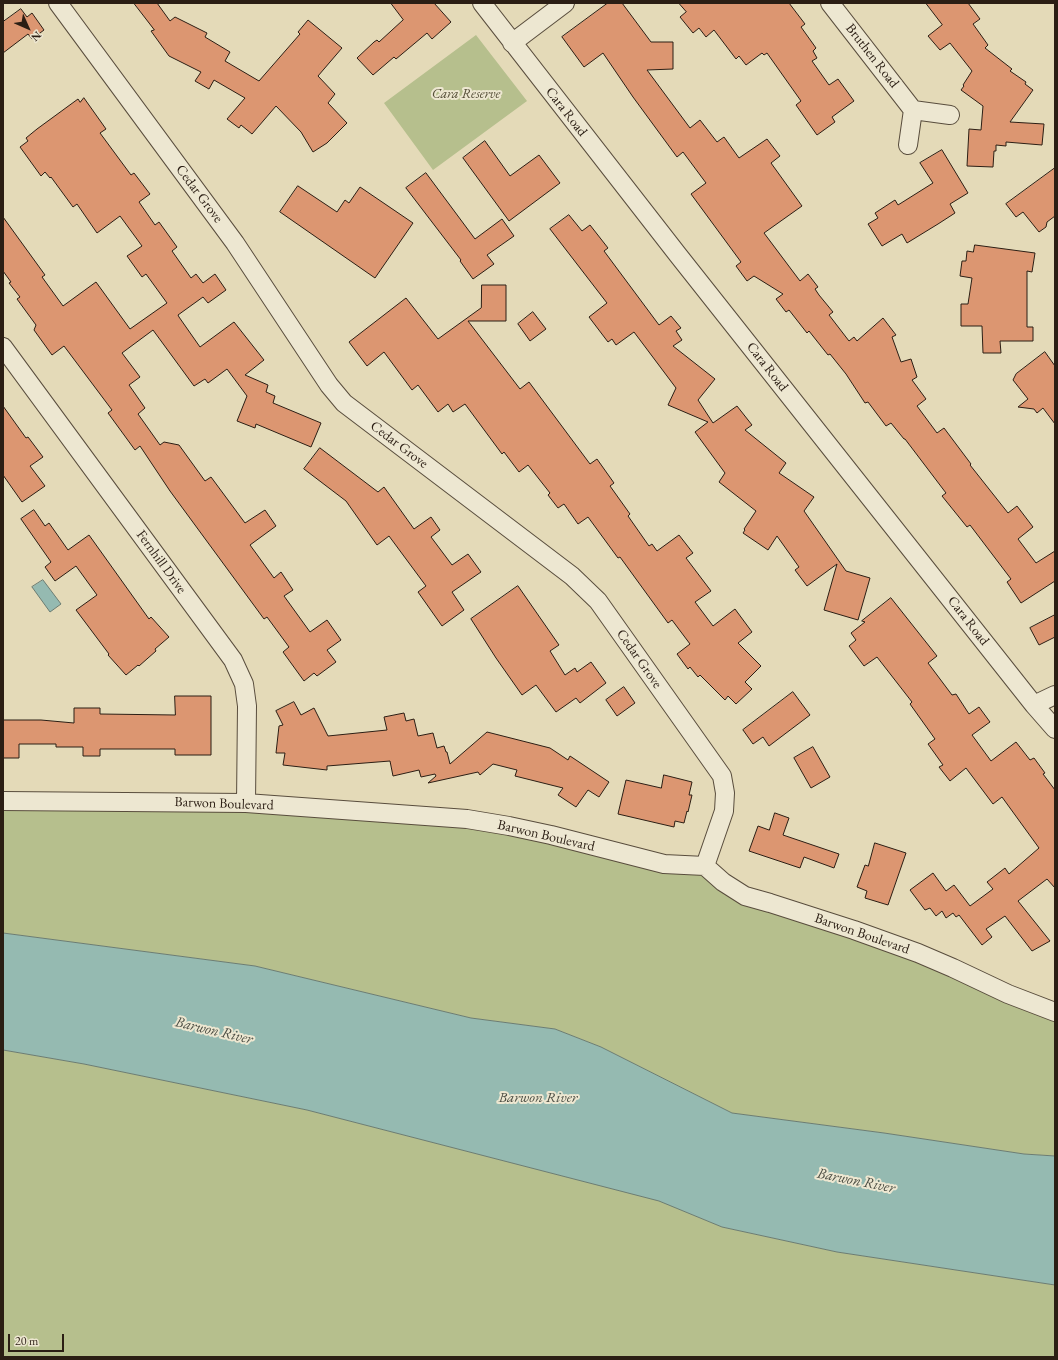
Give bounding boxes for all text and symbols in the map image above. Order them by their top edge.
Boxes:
north arrow [8,8,48,48]
street label: Bruthen Road [842,21,902,91]
text: N [28,28,45,45]
street label: Cara Road [542,84,590,140]
park label: Cara Reserve [432,86,500,102]
street label: Cedar Grove [172,162,226,226]
street label: Cara Road [743,339,791,395]
street label: Cedar Grove [367,418,431,472]
street label: Fernhill Drive [132,527,190,597]
street label: Cara Road [944,593,992,649]
street label: Cedar Grove [613,626,665,692]
street label: Barwon Boulevard [174,794,274,814]
street label: Barwon Boulevard [496,817,596,855]
street label: Barwon Boulevard [812,910,912,958]
water label: Barwon River [174,1013,254,1049]
water label: Barwon River [499,1089,577,1107]
water label: Barwon River [816,1165,896,1197]
scale bar [10,1326,66,1352]
text: 20 m [15,1333,38,1349]

